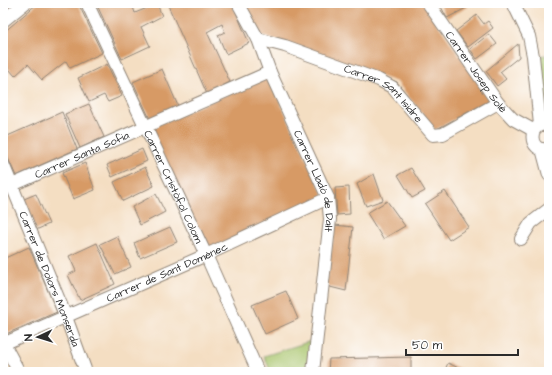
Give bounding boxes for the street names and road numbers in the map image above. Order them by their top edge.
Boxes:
street label: Carrer Josep Solé [442,28,510,116]
street label: Carrer Sant Isidre [342,61,426,126]
street label: Carrer Santa Sofia [32,127,132,182]
street label: Carrer Cristòfol Colom [140,128,206,246]
street label: Carrer Lladó de Dalt [290,128,337,233]
street label: Carrer de Dolors Monserda [15,209,83,349]
street label: Carrer de Sant Domènec [104,239,230,306]

